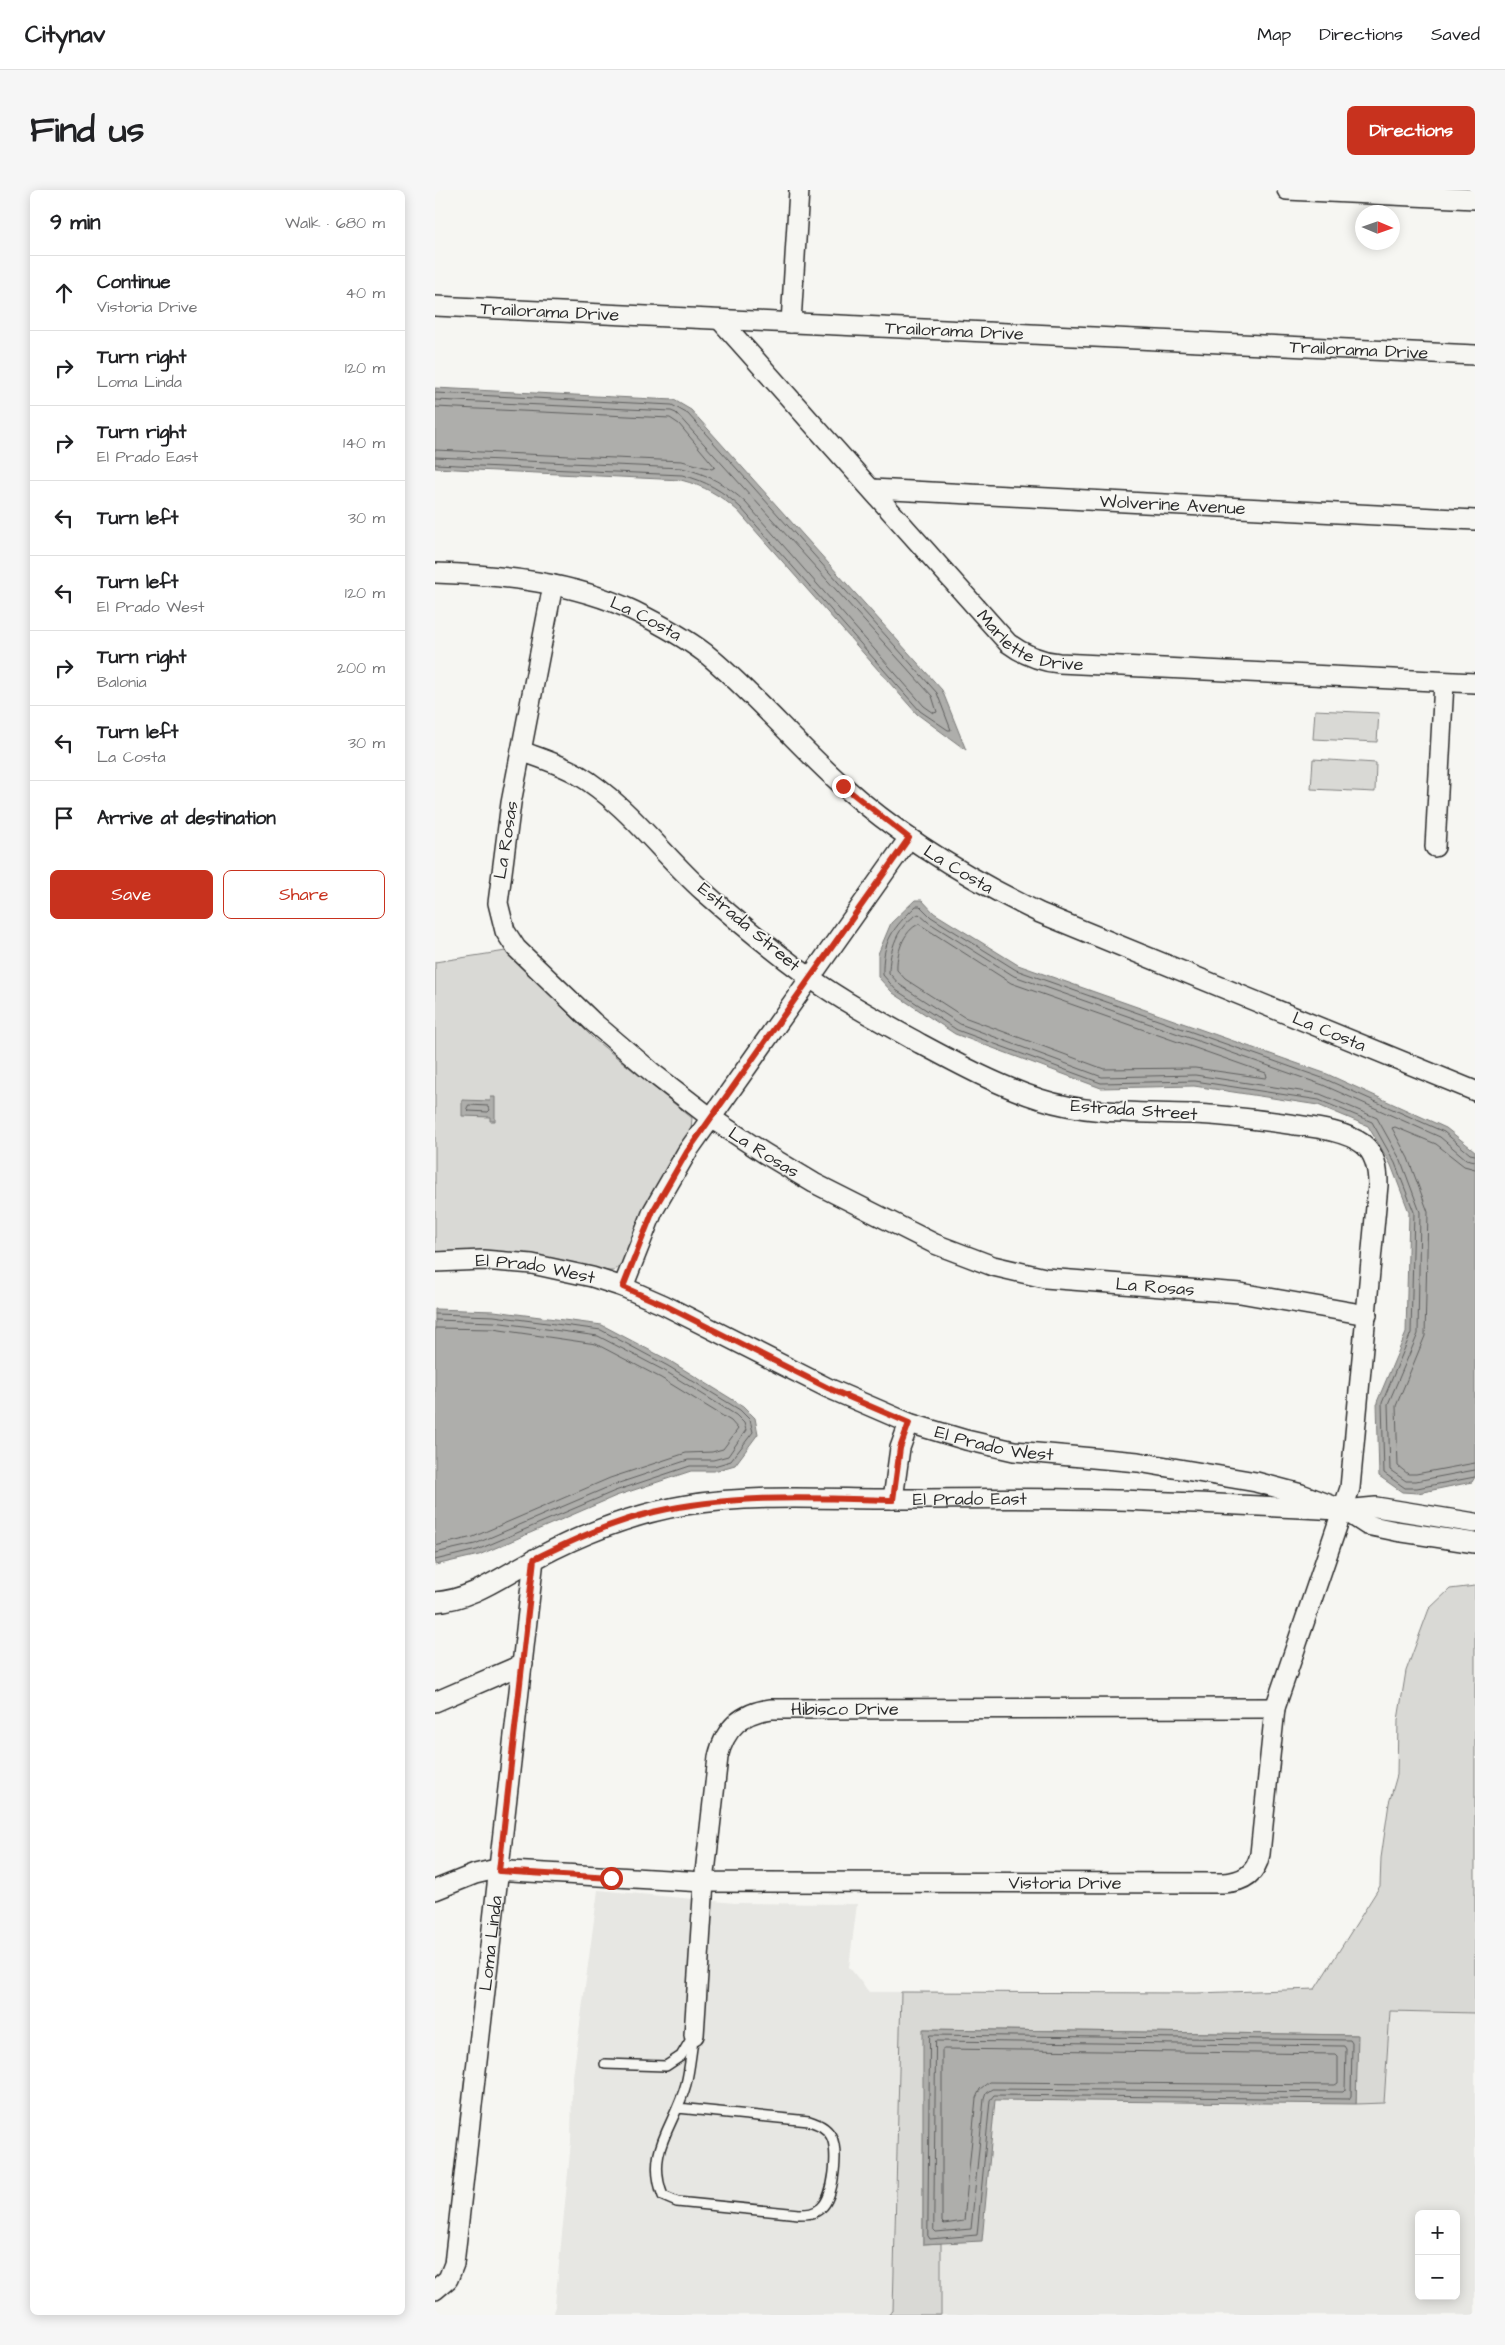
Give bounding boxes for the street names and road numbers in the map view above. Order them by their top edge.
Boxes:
street label: Trailorama Drive [480,296,620,327]
street label: Trailorama Drive [884,315,1025,346]
street label: Trailorama Drive [1289,334,1429,365]
street label: Wolverine Avenue [1099,488,1246,521]
street label: La Costa [607,590,687,647]
street label: Marlette Drive [971,604,1084,677]
street label: La Rosas [487,799,525,881]
street label: La Costa [919,838,998,900]
street label: Estrada Street [692,877,806,978]
street label: La Costa [1289,1005,1370,1058]
street label: Estrada Street [1070,1093,1199,1127]
street label: La Rosas [724,1121,804,1184]
street label: El Prado West [475,1247,598,1290]
street label: La Rosas [1115,1271,1195,1302]
street label: El Prado West [932,1419,1055,1467]
street label: El Prado East [913,1486,1028,1511]
street label: Hibisco Drive [791,1696,899,1721]
street label: Vistoria Drive [1009,1870,1122,1895]
street label: Loma Linda [473,1894,508,1992]

